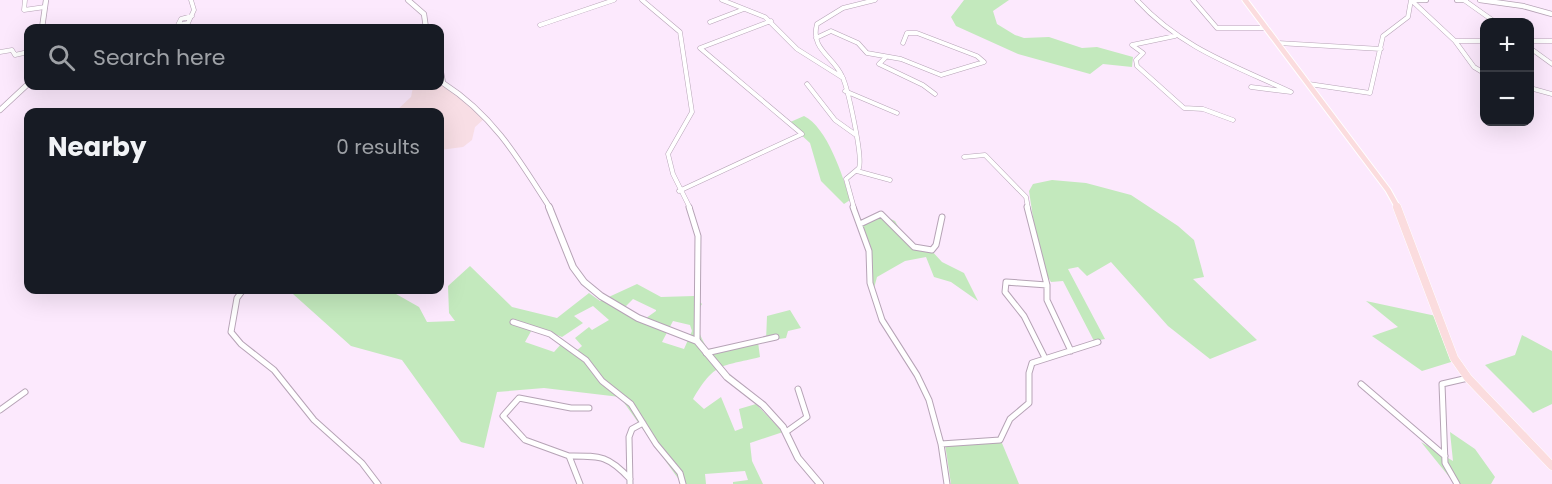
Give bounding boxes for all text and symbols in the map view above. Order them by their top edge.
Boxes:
map controls [1480,18,1534,126]
button: + [1480,18,1534,72]
search box [24,24,444,90]
icon: search [45,41,78,74]
text: Search here [93,42,226,73]
button: − [1480,72,1534,126]
text: Nearby [48,129,146,165]
text: 0 results [336,133,420,161]

